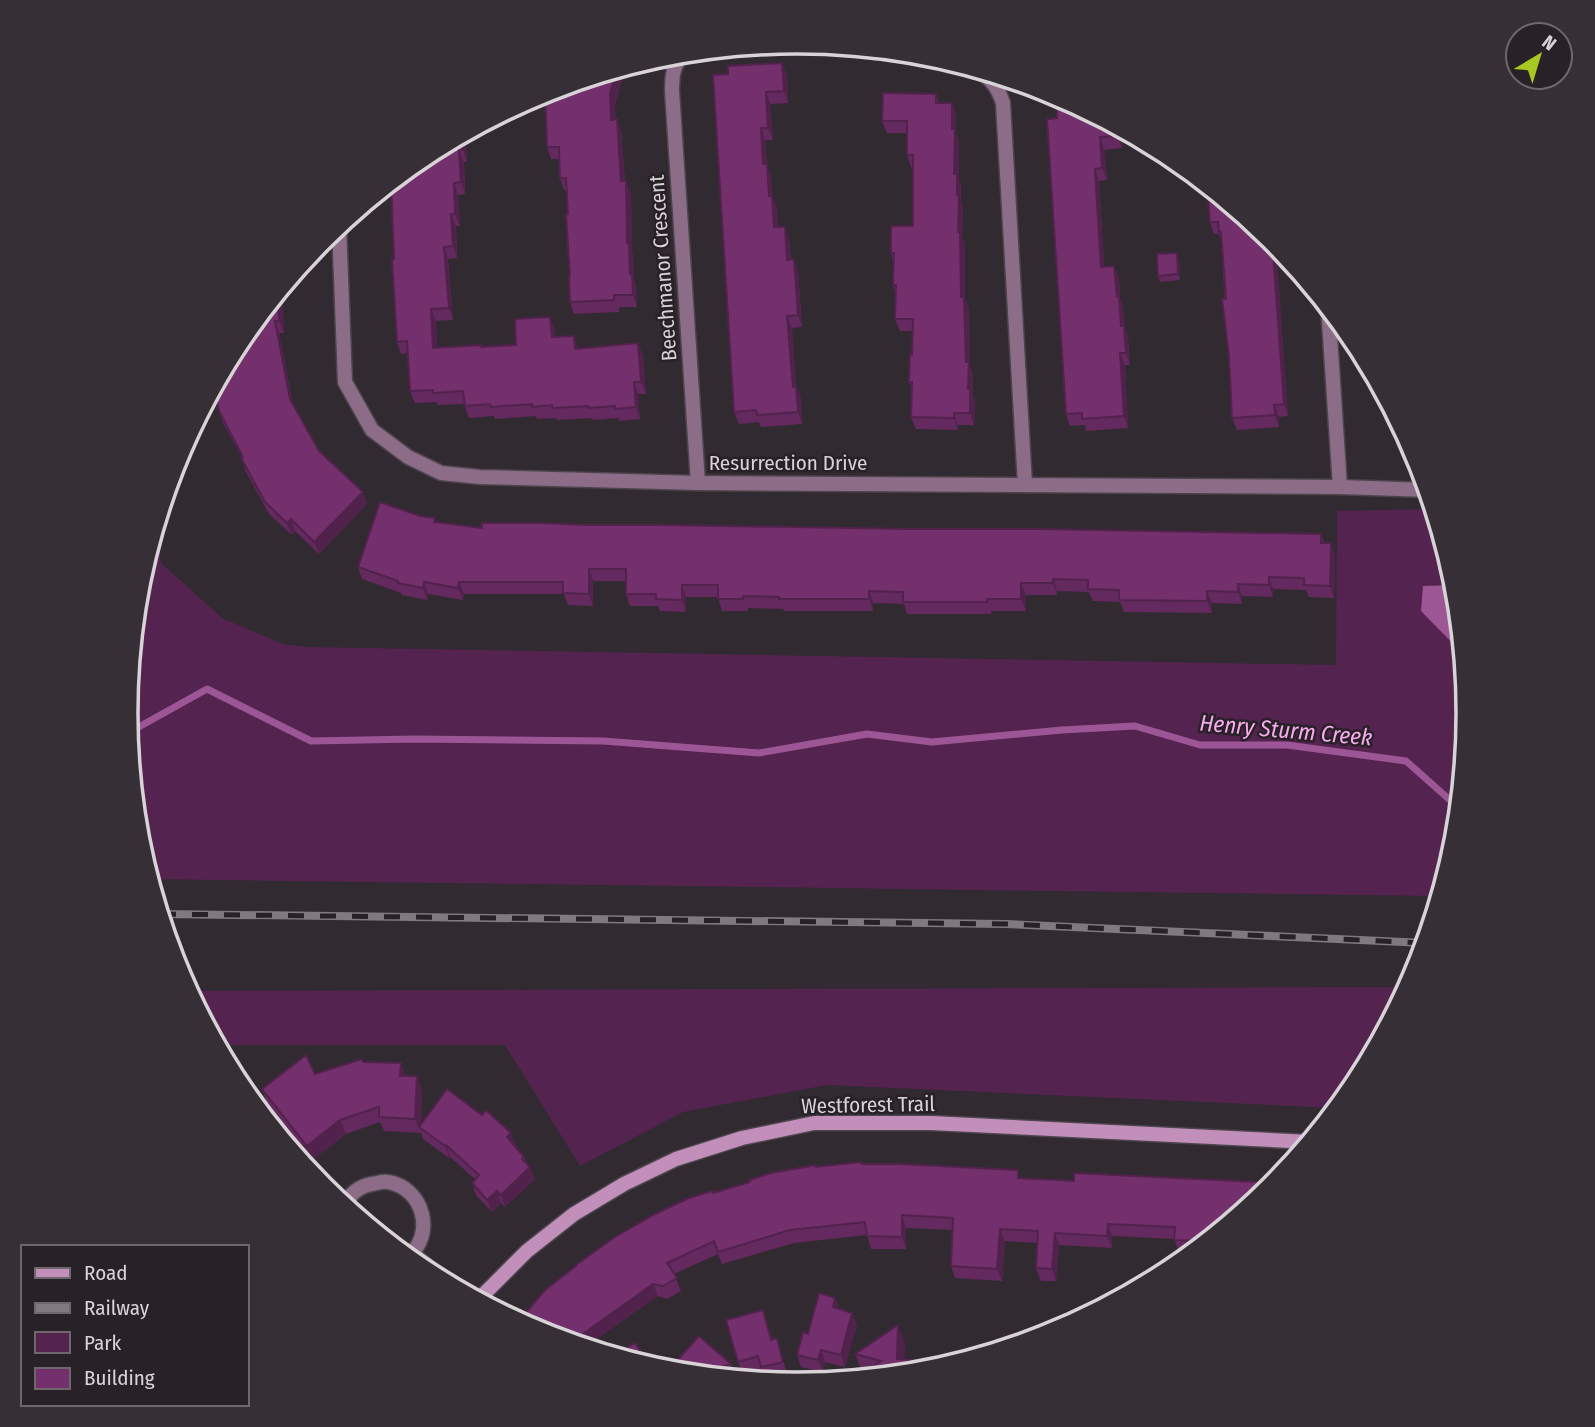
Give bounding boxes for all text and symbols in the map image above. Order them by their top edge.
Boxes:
north arrow [1504,21,1574,91]
text: N [1538,30,1561,56]
street label: Beechmanor Crescent [644,174,682,362]
street label: Resurrection Drive [709,450,867,476]
water label: Henry Sturm Creek [1198,708,1374,752]
street label: Westforest Trail [801,1091,936,1119]
legend [21,1245,248,1406]
text: Road [84,1260,128,1286]
text: Railway [84,1295,150,1321]
text: Park [84,1330,122,1356]
text: Building [84,1365,155,1391]

